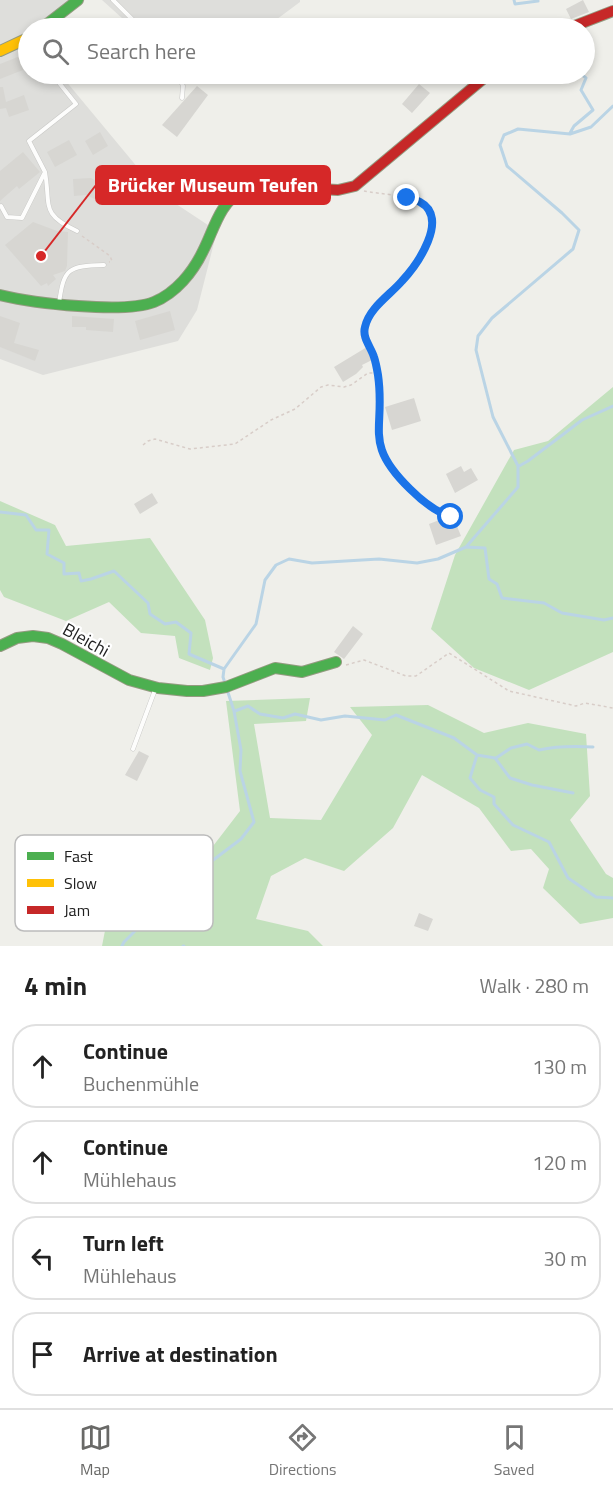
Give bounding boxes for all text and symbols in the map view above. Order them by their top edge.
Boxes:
search box [18,18,595,84]
text: Search here [87,34,196,68]
icon: search [39,35,72,68]
callout: Brücker Museum Teufen [96,166,330,204]
text: Brücker Museum Teufen [108,169,318,200]
route end [393,184,419,210]
route start [437,503,463,529]
street label: Bleichi [58,616,115,663]
legend [15,835,213,931]
text: Fast [64,844,93,868]
text: Slow [64,871,97,895]
text: Jam [64,898,90,922]
text: 4 min [24,966,87,1005]
text: Walk · 280 m [480,970,589,1001]
text: Continue [83,1034,168,1068]
icon: ahead [26,1050,59,1083]
text: 130 m [532,1051,587,1082]
text: Buchenmühle [83,1068,199,1099]
text: Continue [83,1130,168,1164]
icon: ahead [26,1146,59,1179]
text: 120 m [532,1147,587,1178]
text: Mühlehaus [83,1164,177,1195]
text: Turn left [83,1226,164,1260]
icon: left [26,1242,59,1275]
text: 30 m [543,1243,587,1274]
text: Mühlehaus [83,1260,177,1291]
text: Arrive at destination [83,1337,278,1371]
icon: arrive [26,1338,59,1371]
tab: Map [79,1421,112,1481]
tab: Directions [269,1421,337,1481]
tab: Saved [494,1421,534,1481]

